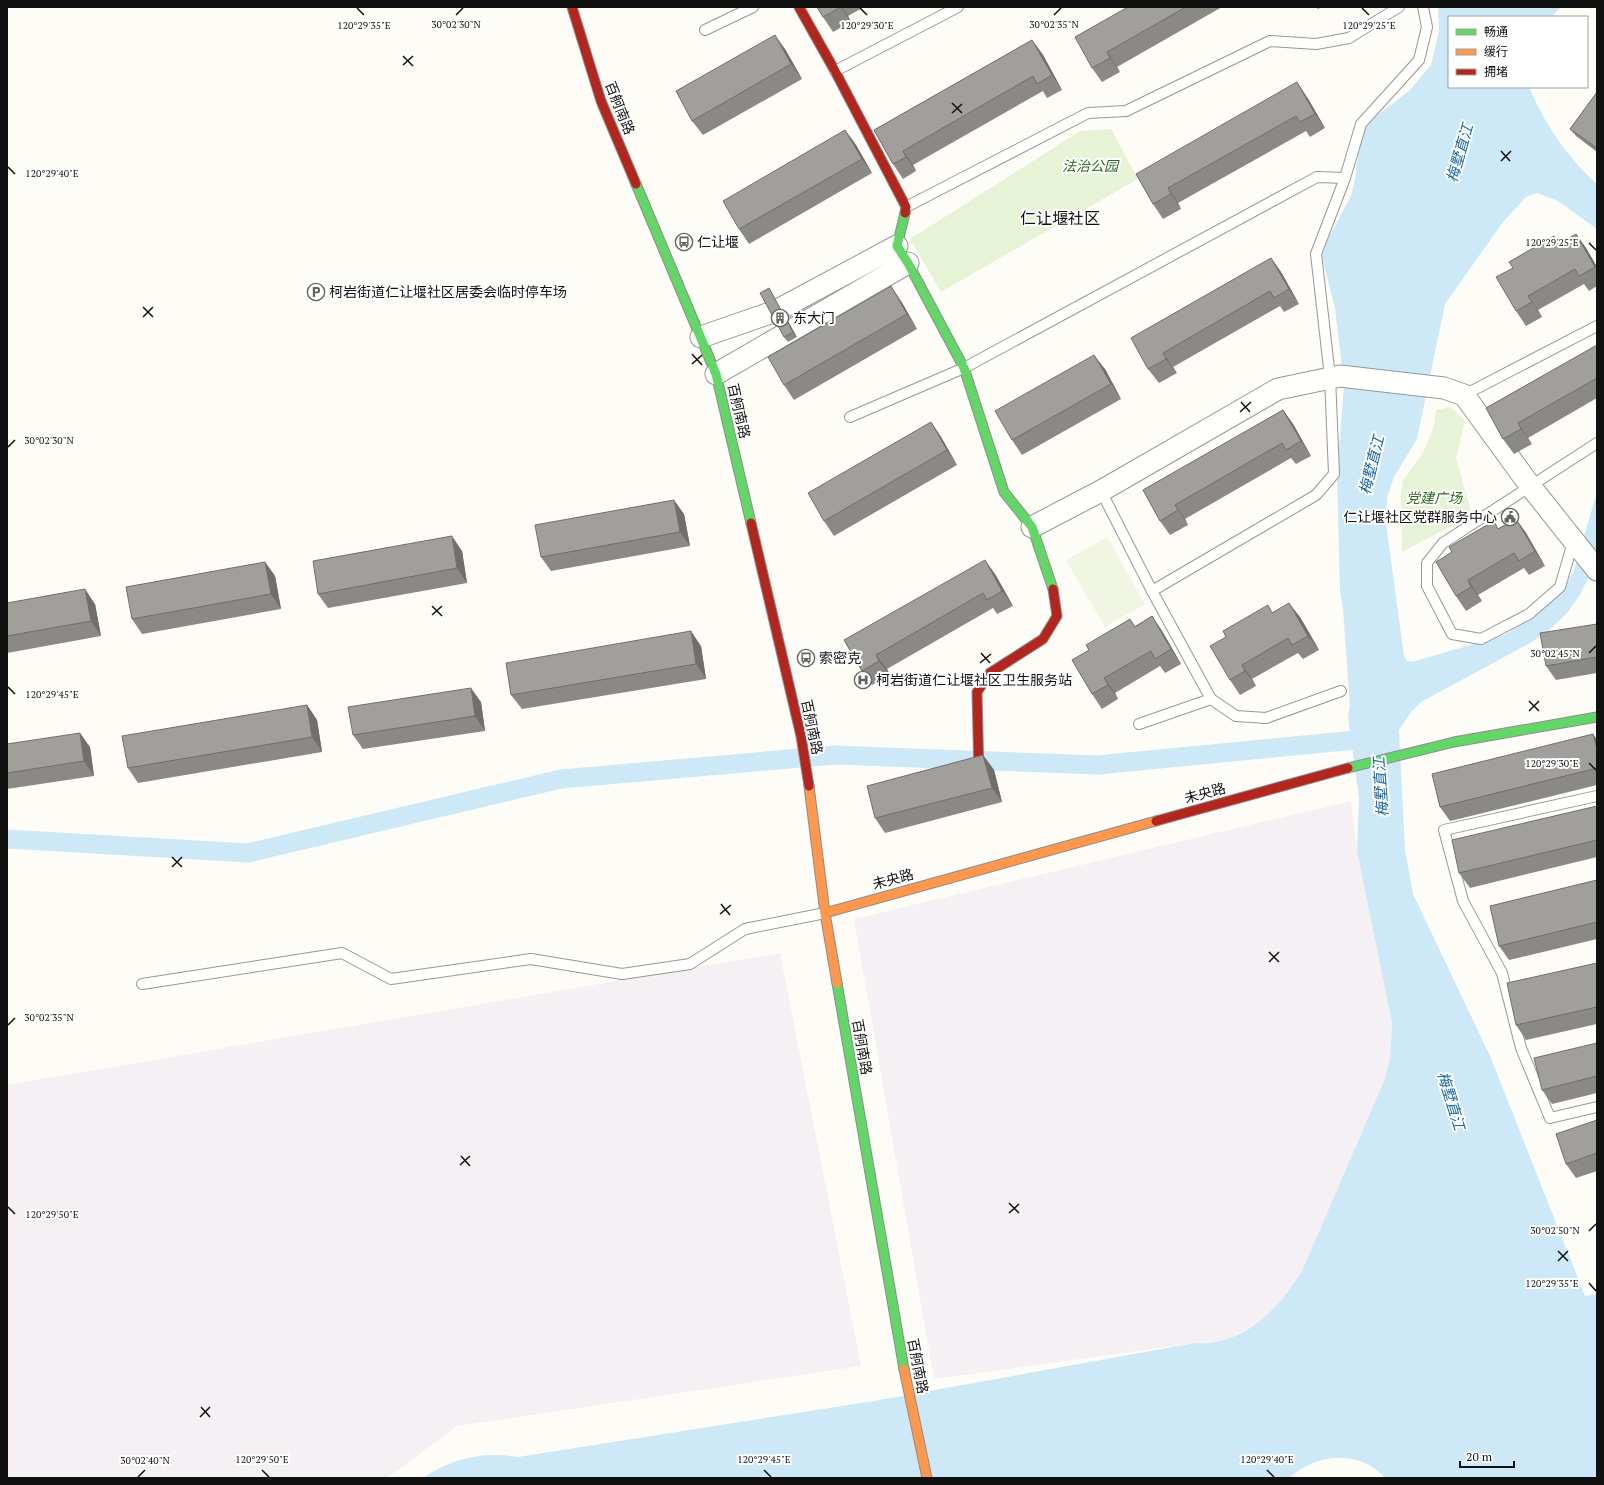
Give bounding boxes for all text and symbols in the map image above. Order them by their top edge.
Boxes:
legend [1448,16,1588,88]
text: 30°02'30"N [431,18,481,31]
text: 30°02'35"N [1029,18,1079,31]
text: 120°29'35"E [337,19,391,32]
text: 120°29'30"E [840,19,894,32]
text: 120°29'25"E [1342,19,1396,32]
text: 畅通 [1484,24,1508,39]
text: 缓行 [1484,44,1508,59]
text: 拥堵 [1484,64,1508,79]
street label: 百舸南路 [601,78,640,137]
water label: 梅墅直江 [1441,119,1477,184]
park label: 法治公园 [1062,156,1120,175]
text: 120°29'40"E [25,167,79,180]
district label: 仁让堰社区 [1020,207,1100,229]
bus stop icon: 仁让堰 [674,232,694,252]
place label: 仁让堰 [697,232,739,251]
text: 120°29'25"E [1525,236,1579,249]
parking icon: 柯岩街道仁让堰社区居委会临时停车场 [306,282,326,302]
place label: 柯岩街道仁让堰社区居委会临时停车场 [329,282,567,301]
building icon: 东大门 [770,308,790,328]
place label: 东大门 [793,308,835,327]
street label: 百舸南路 [724,381,755,440]
water label: 梅墅直江 [1354,431,1388,496]
text: 30°02'30"N [24,434,74,447]
park label: 党建广场 [1406,488,1463,507]
place label: 仁让堰社区党群服务中心 [1343,507,1497,526]
public building icon: 仁让堰社区党群服务中心 [1500,507,1520,527]
text: 30°02'45"N [1530,647,1580,660]
bus stop icon: 索密克 [796,648,816,668]
place label: 索密克 [819,648,861,667]
hospital icon: 柯岩街道仁让堰社区卫生服务站 [853,670,873,690]
place label: 柯岩街道仁让堰社区卫生服务站 [876,670,1072,689]
text: 120°29'45"E [25,688,79,701]
street label: 百舸南路 [797,698,828,756]
water label: 梅墅直江 [1368,754,1392,818]
text: 120°29'30"E [1525,757,1579,770]
street label: 未央路 [1182,778,1228,807]
street label: 未央路 [870,864,916,893]
text: 30°02'35"N [24,1011,74,1024]
street label: 百舸南路 [848,1018,877,1076]
water label: 梅墅直江 [1434,1069,1471,1134]
text: 120°29'50"E [25,1208,79,1221]
text: 30°02'50"N [1530,1224,1580,1237]
text: 120°29'35"E [1525,1277,1579,1290]
street label: 百舸南路 [904,1337,933,1395]
scale bar [1460,1443,1514,1469]
text: 20 m [1466,1449,1493,1464]
text: 120°29'50"E [235,1453,289,1466]
text: 120°29'45"E [737,1453,791,1466]
text: 120°29'40"E [1240,1453,1294,1466]
text: 30°02'40"N [120,1454,170,1467]

